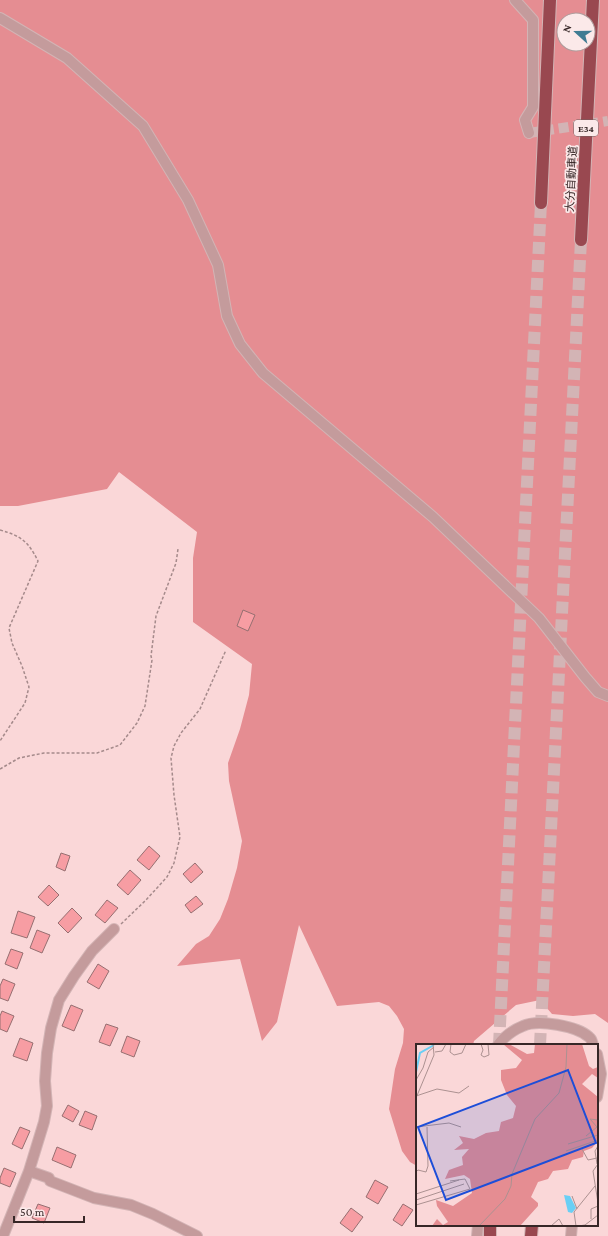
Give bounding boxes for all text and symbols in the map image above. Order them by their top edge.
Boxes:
north arrow [556,12,596,52]
text: N [560,22,574,34]
road number: E34 [574,120,598,136]
street label: 大分自動車道 [563,146,579,212]
inset map [416,1044,598,1226]
scale bar [14,1198,84,1224]
text: 50 m [20,1205,45,1219]

